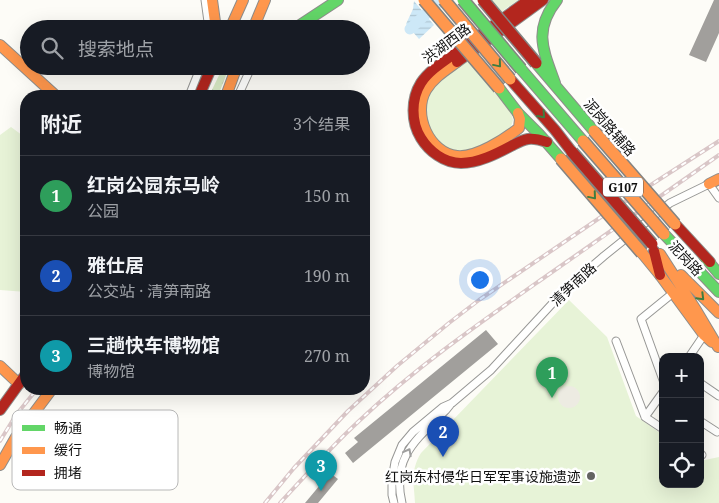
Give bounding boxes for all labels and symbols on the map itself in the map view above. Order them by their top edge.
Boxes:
street label: 洪湖西路 [418,19,474,67]
one-way arrow [492,58,500,67]
street label: 泥岗路辅路 [580,94,640,160]
one-way arrow [536,109,545,118]
road number: G107 [603,178,643,196]
one-way arrow [587,191,596,200]
street label: 泥岗路 [665,236,707,280]
street label: 清笋南路 [546,258,600,310]
your location [467,267,493,293]
one-way arrow [696,291,705,300]
pin: 1 [536,357,568,398]
legend [12,410,178,490]
pin: 2 [427,416,459,457]
text: 畅通 [54,418,82,437]
text: 缓行 [54,440,82,459]
one-way arrow [402,448,412,457]
pin: 3 [305,450,337,491]
text: 拥堵 [54,463,82,482]
place label: 红岗东村侵华日军军事设施遗迹 [385,467,581,486]
marker: 红岗东村侵华日军军事设施遗迹 [585,470,597,482]

